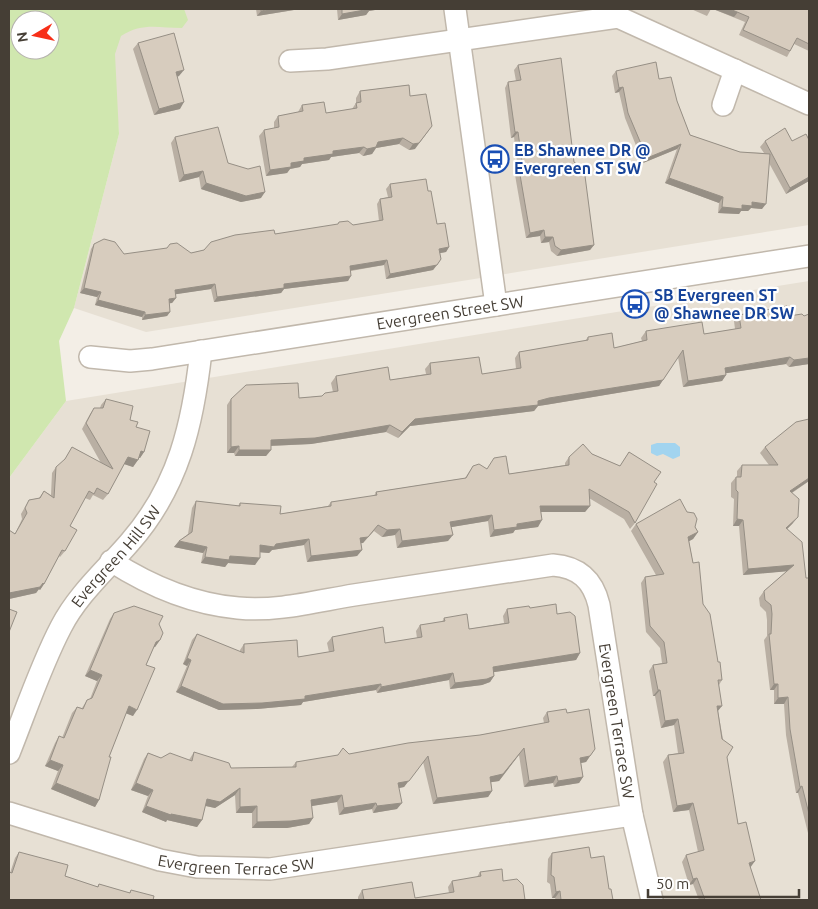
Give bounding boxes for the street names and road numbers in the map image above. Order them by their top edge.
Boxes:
street label: Evergreen Street SW [375,292,525,333]
street label: Evergreen Hill SW [67,502,164,610]
street label: Evergreen Terrace SW [596,642,638,800]
street label: Evergreen Terrace SW [156,851,316,878]

